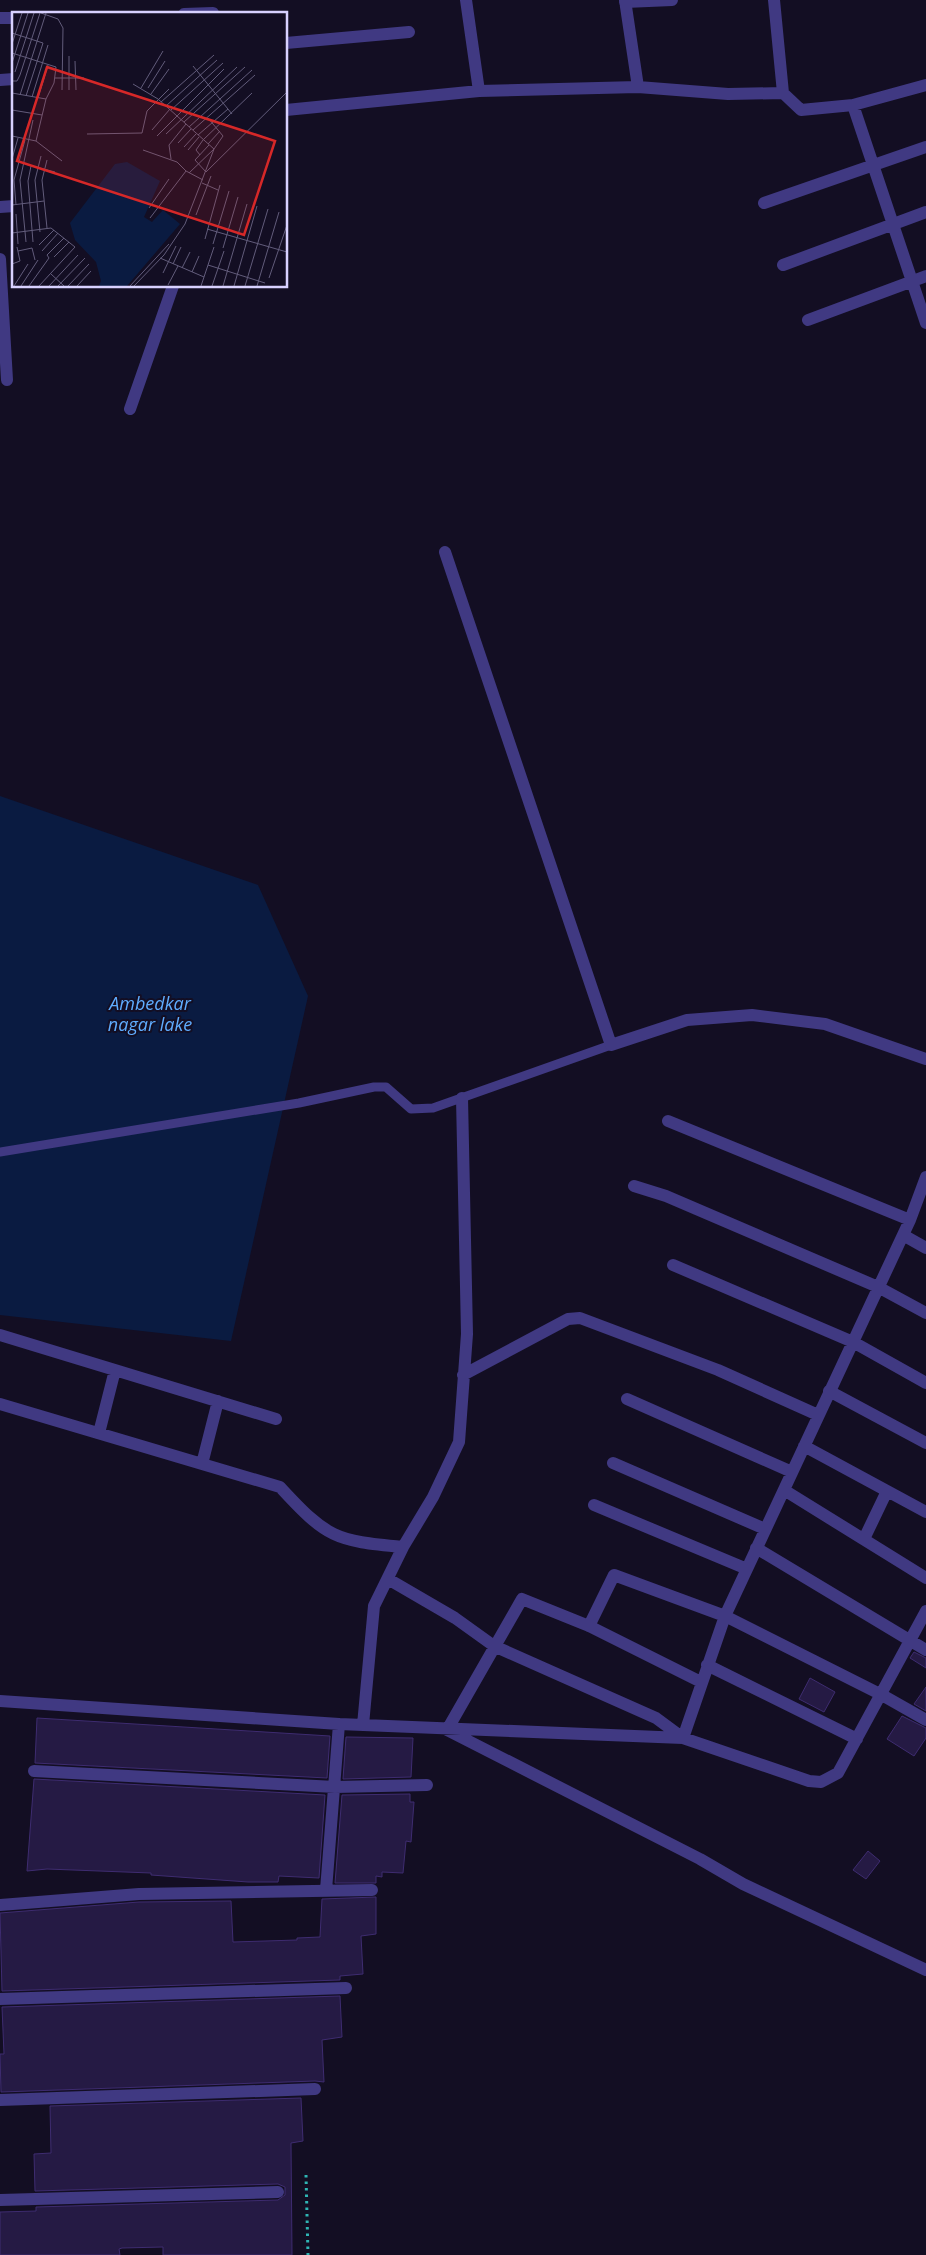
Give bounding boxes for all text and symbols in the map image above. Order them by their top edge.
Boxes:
inset map [12,12,288,288]
water label: Ambedkar nagar lake [107,991,192,1036]

